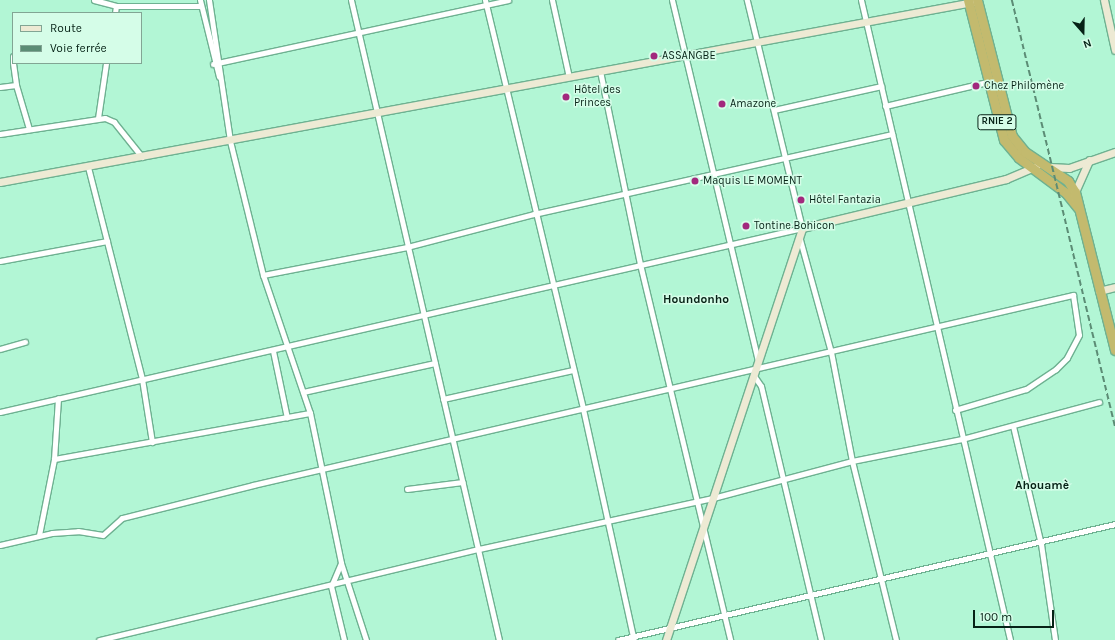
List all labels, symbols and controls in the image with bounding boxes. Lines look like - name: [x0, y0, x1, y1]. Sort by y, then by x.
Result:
- legend: [12, 12, 142, 64]
- north arrow: [1063, 12, 1103, 52]
- text: Route: [50, 21, 82, 35]
- text: N: [1081, 36, 1093, 51]
- text: Voie ferrée: [50, 41, 107, 55]
- place label: ASSANGBE: [662, 49, 716, 63]
- marker: ASSANGBE: [649, 51, 659, 61]
- place label: Chez Philomène: [984, 79, 1064, 93]
- marker: Chez Philomène: [971, 81, 981, 91]
- place label: Hôtel des Princes: [574, 84, 621, 110]
- marker: Hôtel des Princes: [561, 92, 571, 102]
- place label: Amazone: [730, 97, 776, 111]
- marker: Amazone: [717, 99, 727, 109]
- road number: RNIE 2: [977, 114, 1017, 130]
- place label: Maquis LE MOMENT: [703, 174, 802, 188]
- marker: Maquis LE MOMENT: [690, 176, 700, 186]
- place label: Hôtel Fantazia: [809, 193, 881, 207]
- marker: Hôtel Fantazia: [796, 195, 806, 205]
- place label: Tontine Bohicon: [754, 219, 835, 233]
- marker: Tontine Bohicon: [741, 221, 751, 231]
- district label: Houndonho: [663, 293, 729, 307]
- district label: Ahouamè: [1015, 479, 1069, 493]
- scale bar: [975, 602, 1056, 628]
- text: 100 m: [980, 610, 1012, 624]

